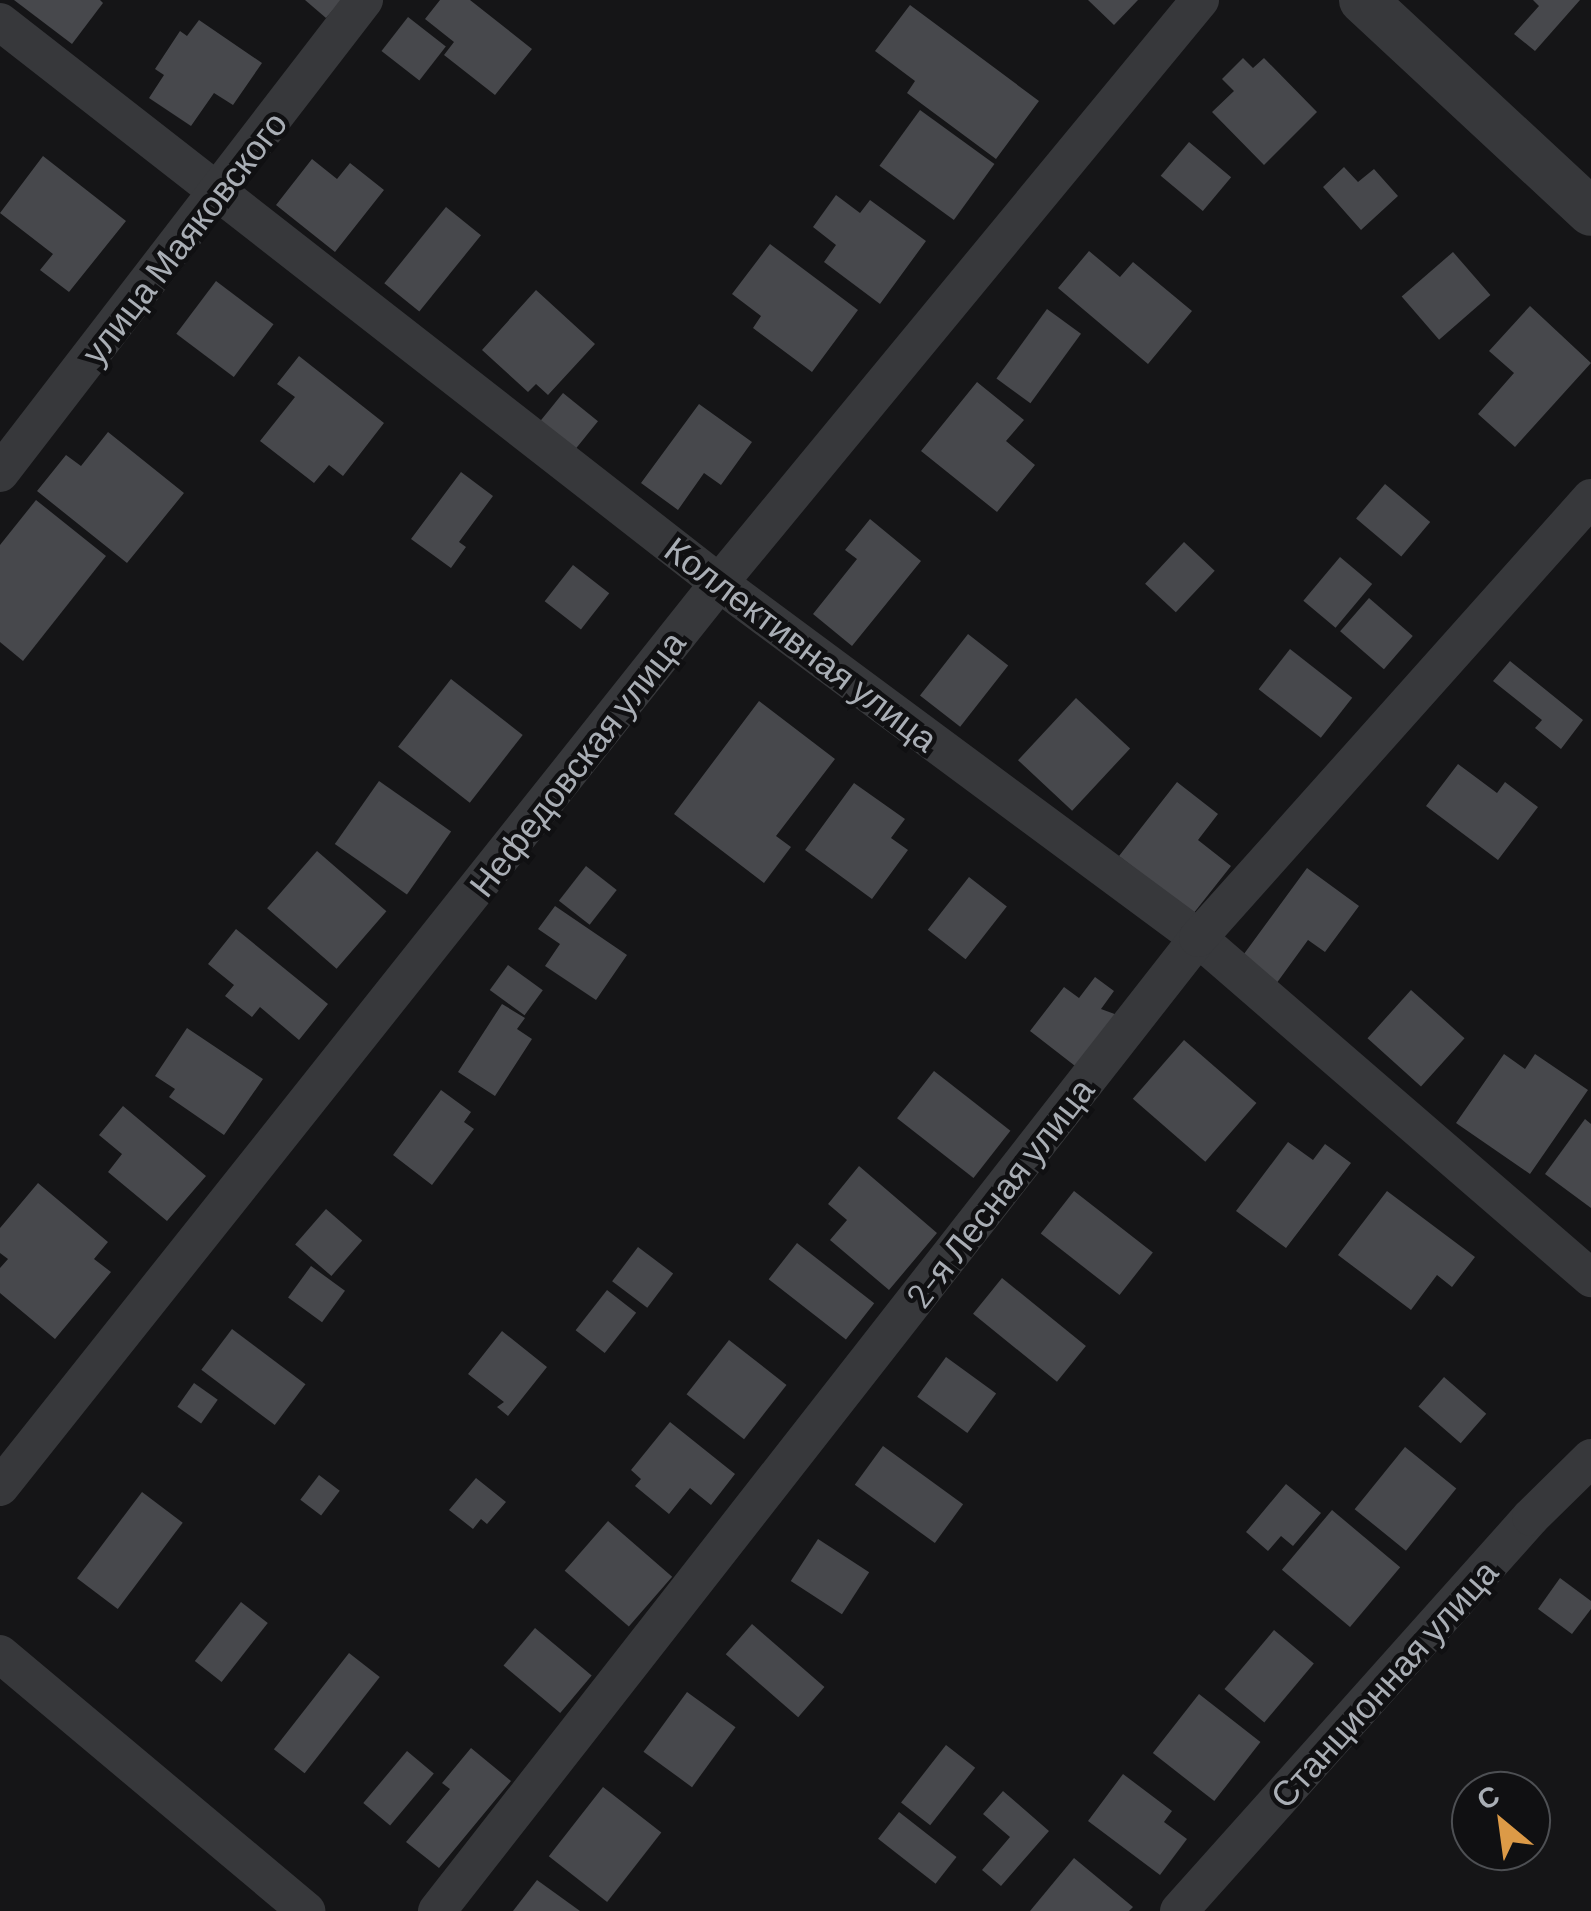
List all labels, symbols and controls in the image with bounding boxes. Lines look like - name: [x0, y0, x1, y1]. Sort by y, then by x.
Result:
- street label: улица Маяковского: [71, 102, 295, 372]
- street label: Коллективная улица: [657, 527, 947, 759]
- street label: Нефедовская улица: [459, 622, 693, 904]
- street label: 2-я Лесная улица: [896, 1069, 1102, 1315]
- street label: Станционная улица: [1261, 1550, 1505, 1816]
- north arrow: [1451, 1771, 1551, 1871]

